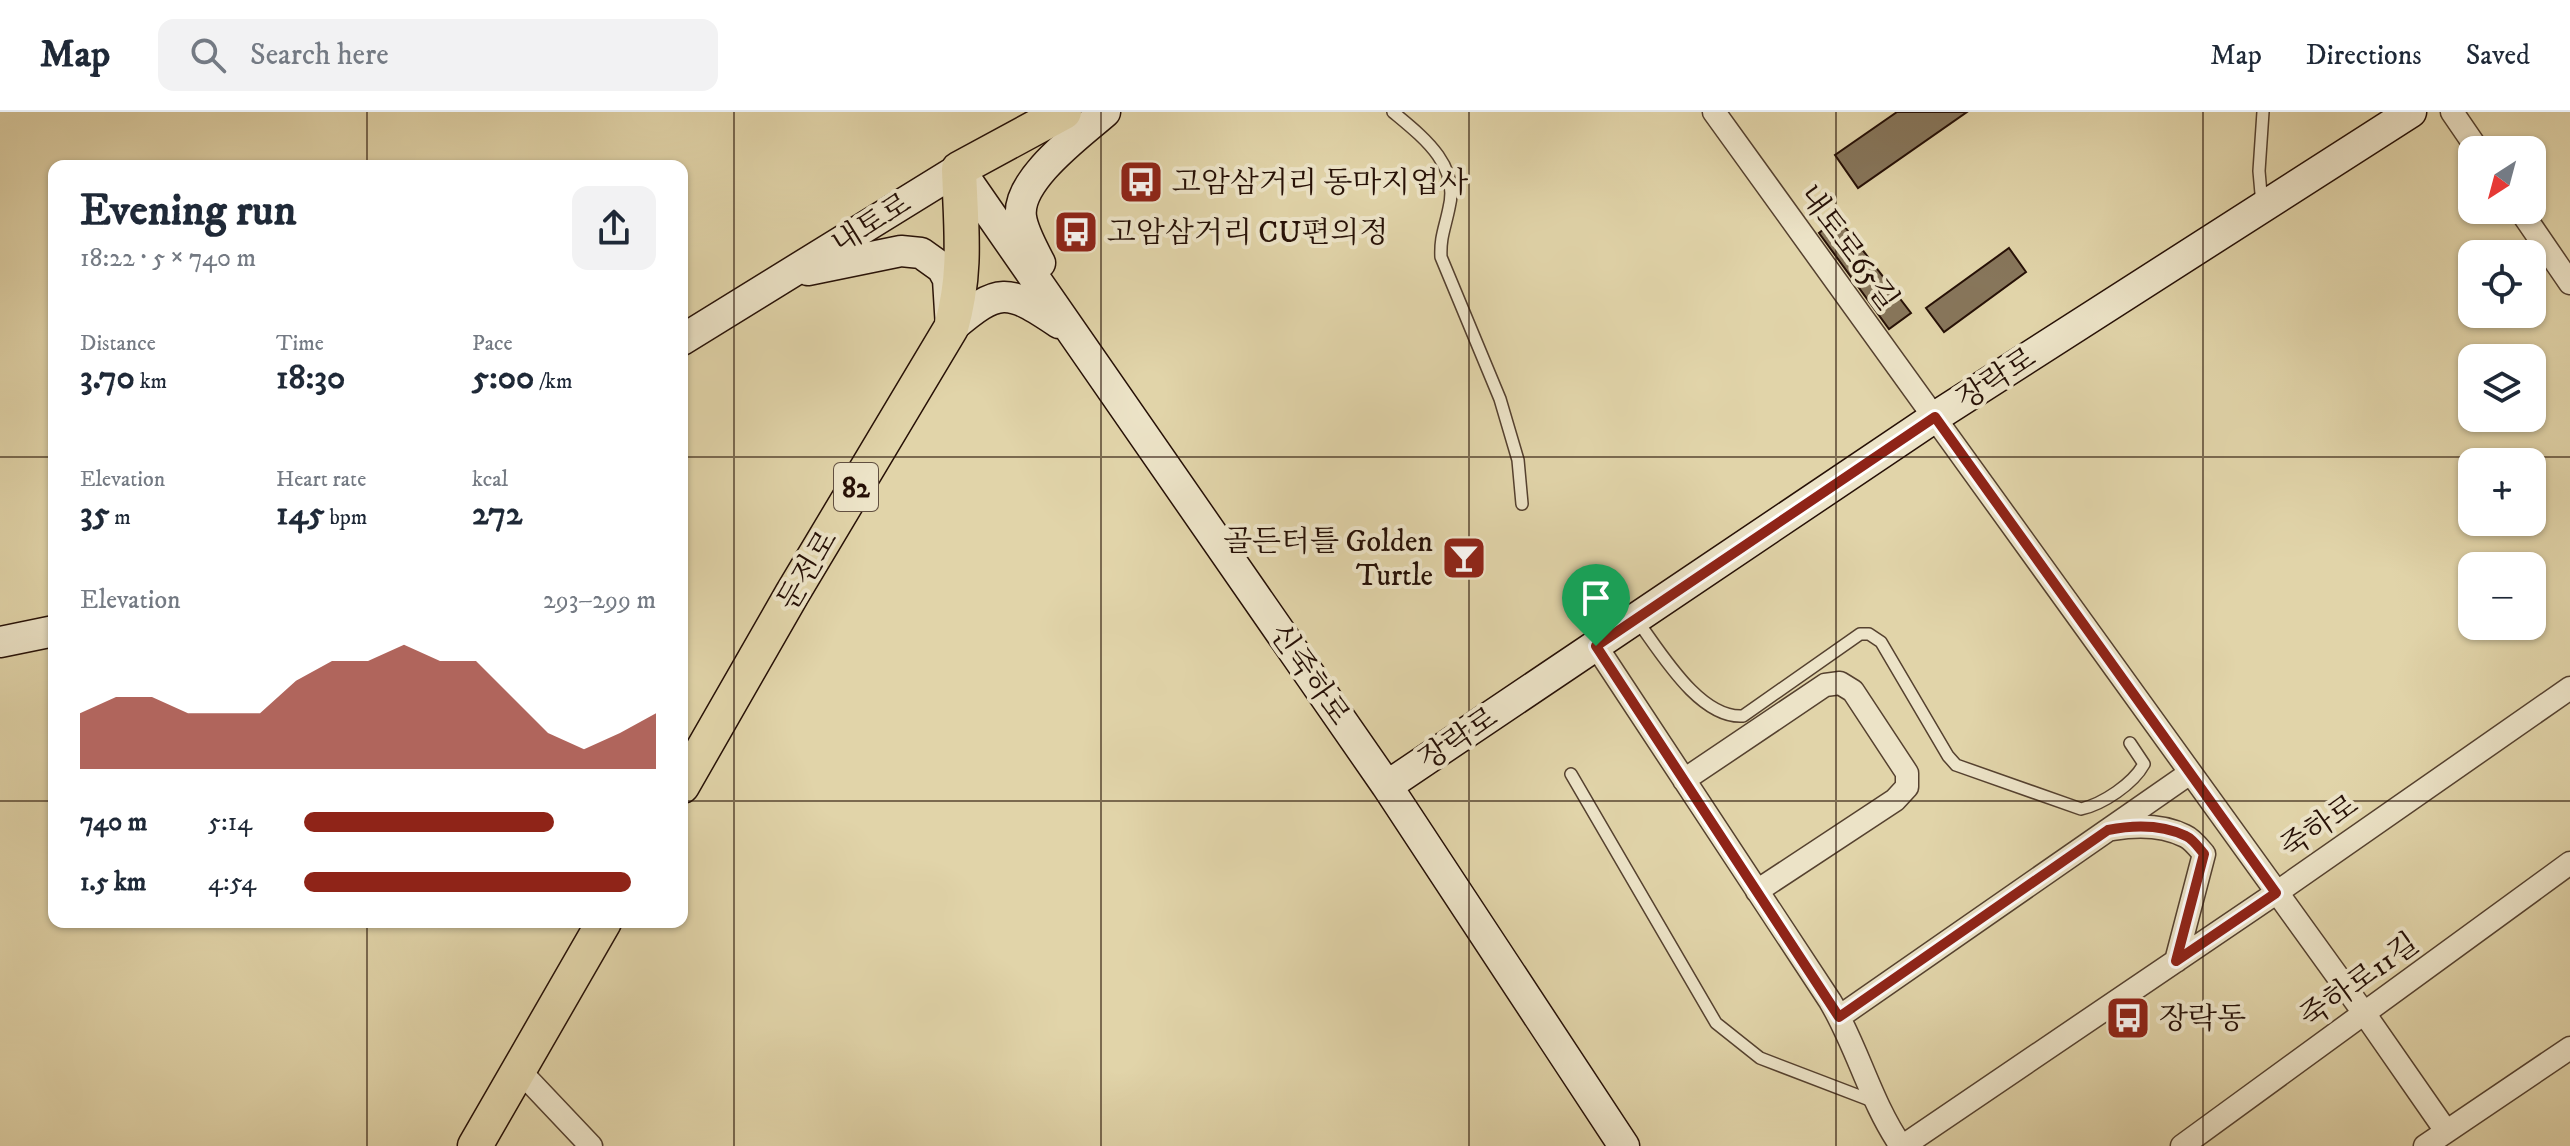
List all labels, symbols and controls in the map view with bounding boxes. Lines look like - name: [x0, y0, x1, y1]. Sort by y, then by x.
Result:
- search box: [158, 19, 718, 91]
- text: Map: [40, 31, 110, 79]
- icon: search: [186, 33, 230, 77]
- text: Search here: [250, 37, 389, 74]
- text: Map: [2210, 38, 2262, 73]
- text: Directions: [2306, 38, 2422, 73]
- text: Saved: [2466, 38, 2530, 73]
- north arrow: [2458, 136, 2546, 224]
- map controls: [2458, 136, 2546, 640]
- bus stop icon: 고암삼거리 동마지업사: [1117, 158, 1165, 206]
- place label: 고암삼거리 동마지업사: [1172, 165, 1468, 202]
- street label: 내토로65길: [1790, 178, 1906, 318]
- text: Evening run: [80, 184, 297, 239]
- button: share: [572, 186, 656, 270]
- street label: 내토로: [825, 186, 918, 263]
- bus stop icon: 고암삼거리 CU편의정: [1052, 208, 1100, 256]
- place label: 고암삼거리 CU편의정: [1107, 215, 1388, 252]
- button: locate: [2458, 240, 2546, 328]
- text: 18:22 · 5 × 740 m: [80, 242, 256, 275]
- text: Distance: [80, 330, 156, 357]
- text: Time: [276, 330, 324, 357]
- text: Pace: [472, 330, 513, 357]
- street label: 장락로: [1950, 340, 2043, 418]
- button: layers: [2458, 344, 2546, 432]
- text: 3.70: [80, 357, 135, 399]
- text: 18:30: [276, 357, 345, 399]
- text: 5:00: [472, 357, 534, 399]
- text: km: [135, 368, 167, 395]
- text: /km: [534, 368, 573, 395]
- button: +: [2458, 448, 2546, 536]
- road number: 82: [834, 463, 878, 511]
- text: Elevation: [80, 466, 165, 493]
- text: Heart rate: [276, 466, 366, 493]
- text: kcal: [472, 466, 508, 493]
- text: 35: [80, 493, 110, 535]
- text: 145: [276, 493, 325, 535]
- text: 272: [472, 493, 523, 535]
- text: m: [110, 504, 131, 531]
- text: bpm: [325, 504, 367, 531]
- street label: 둔전로: [770, 524, 847, 618]
- place label: 골든터틀 Golden Turtle: [1223, 524, 1433, 595]
- bar icon: 골든터틀 Golden Turtle: [1440, 534, 1488, 582]
- button: −: [2458, 552, 2546, 640]
- pin: [1562, 564, 1630, 646]
- icon: arrive: [1574, 576, 1618, 620]
- text: Elevation: [80, 584, 181, 617]
- text: 293–299 m: [543, 584, 656, 617]
- street label: 신죽하로: [1260, 617, 1357, 733]
- street label: 장락로: [1412, 700, 1505, 779]
- street label: 죽하로: [2274, 787, 2366, 867]
- text: 740 m: [80, 806, 147, 839]
- text: 5:14: [208, 806, 252, 839]
- text: 1.5 km: [80, 866, 146, 899]
- text: 4:54: [208, 866, 256, 899]
- street label: 죽하로11길: [2293, 926, 2427, 1037]
- bus stop icon: 장락동: [2104, 994, 2152, 1042]
- place label: 장락동: [2159, 1001, 2246, 1038]

